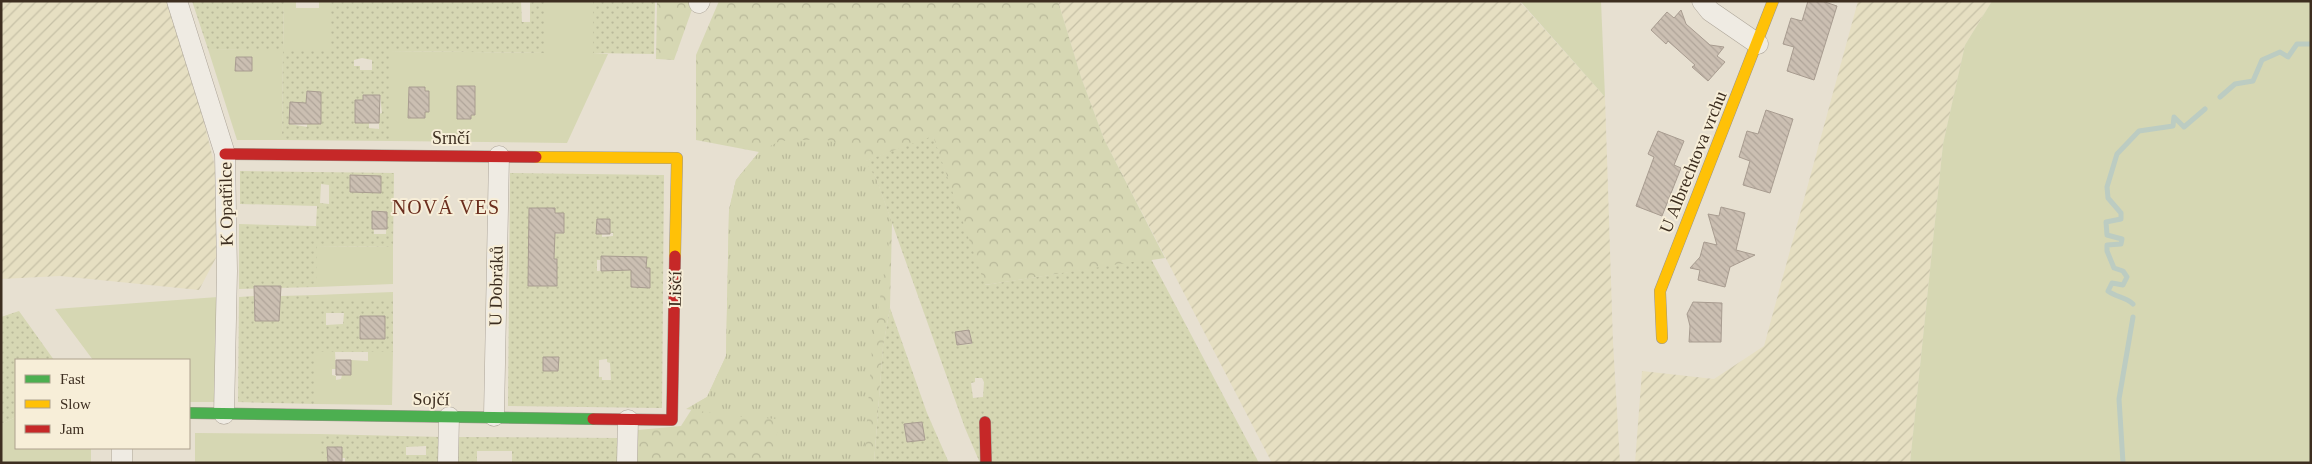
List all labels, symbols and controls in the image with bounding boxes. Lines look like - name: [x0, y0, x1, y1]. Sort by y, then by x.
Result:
- street label: U Albrechtova vrchu: [1655, 88, 1731, 236]
- street label: Srnčí: [432, 128, 470, 148]
- street label: K Opatřilce: [215, 162, 237, 246]
- district label: NOVÁ VES: [392, 196, 500, 218]
- street label: U Dobráků: [485, 246, 507, 326]
- street label: Liščí: [665, 271, 685, 307]
- legend: [15, 359, 190, 449]
- text: Fast: [60, 371, 86, 387]
- street label: Sojčí: [412, 389, 450, 409]
- text: Slow: [60, 396, 91, 412]
- text: Jam: [60, 421, 84, 437]

